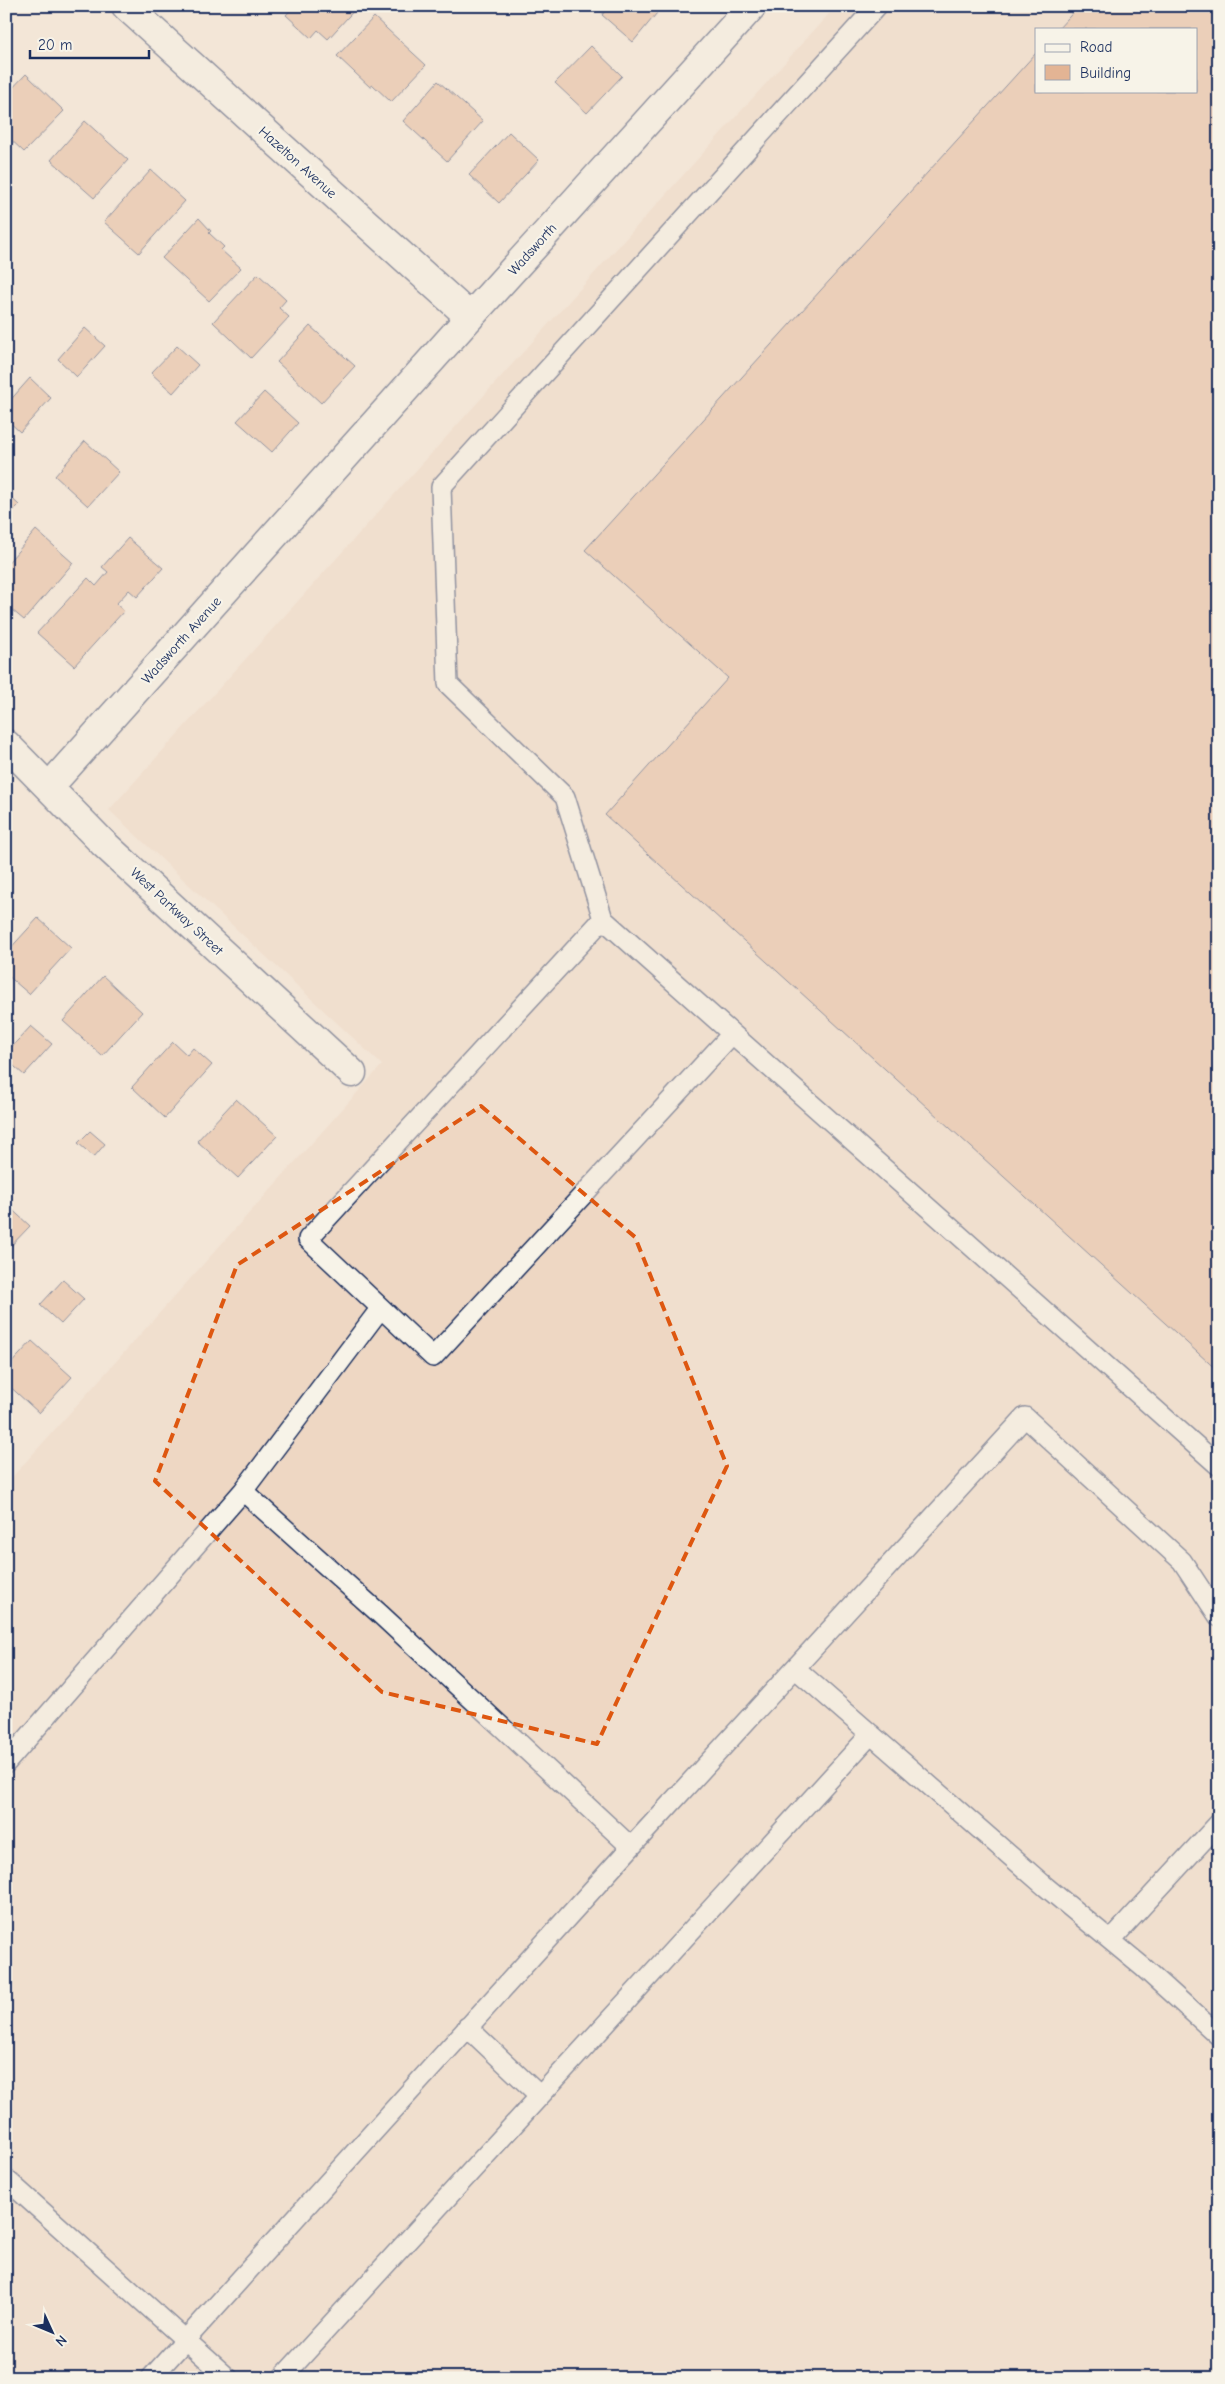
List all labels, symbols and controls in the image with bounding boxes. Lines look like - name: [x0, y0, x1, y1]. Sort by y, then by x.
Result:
- scale bar: [30, 28, 149, 60]
- legend: [1035, 28, 1198, 92]
- text: 20 m: [38, 36, 72, 54]
- text: Road: [1080, 38, 1112, 56]
- text: Building: [1080, 64, 1131, 82]
- street label: Hazelton Avenue: [255, 123, 340, 202]
- street label: Wadsworth: [505, 220, 560, 279]
- street label: Wadsworth Avenue: [138, 593, 225, 687]
- street label: West Parkway Street: [127, 864, 227, 959]
- north arrow: [28, 2306, 78, 2356]
- text: N: [52, 2331, 70, 2350]

